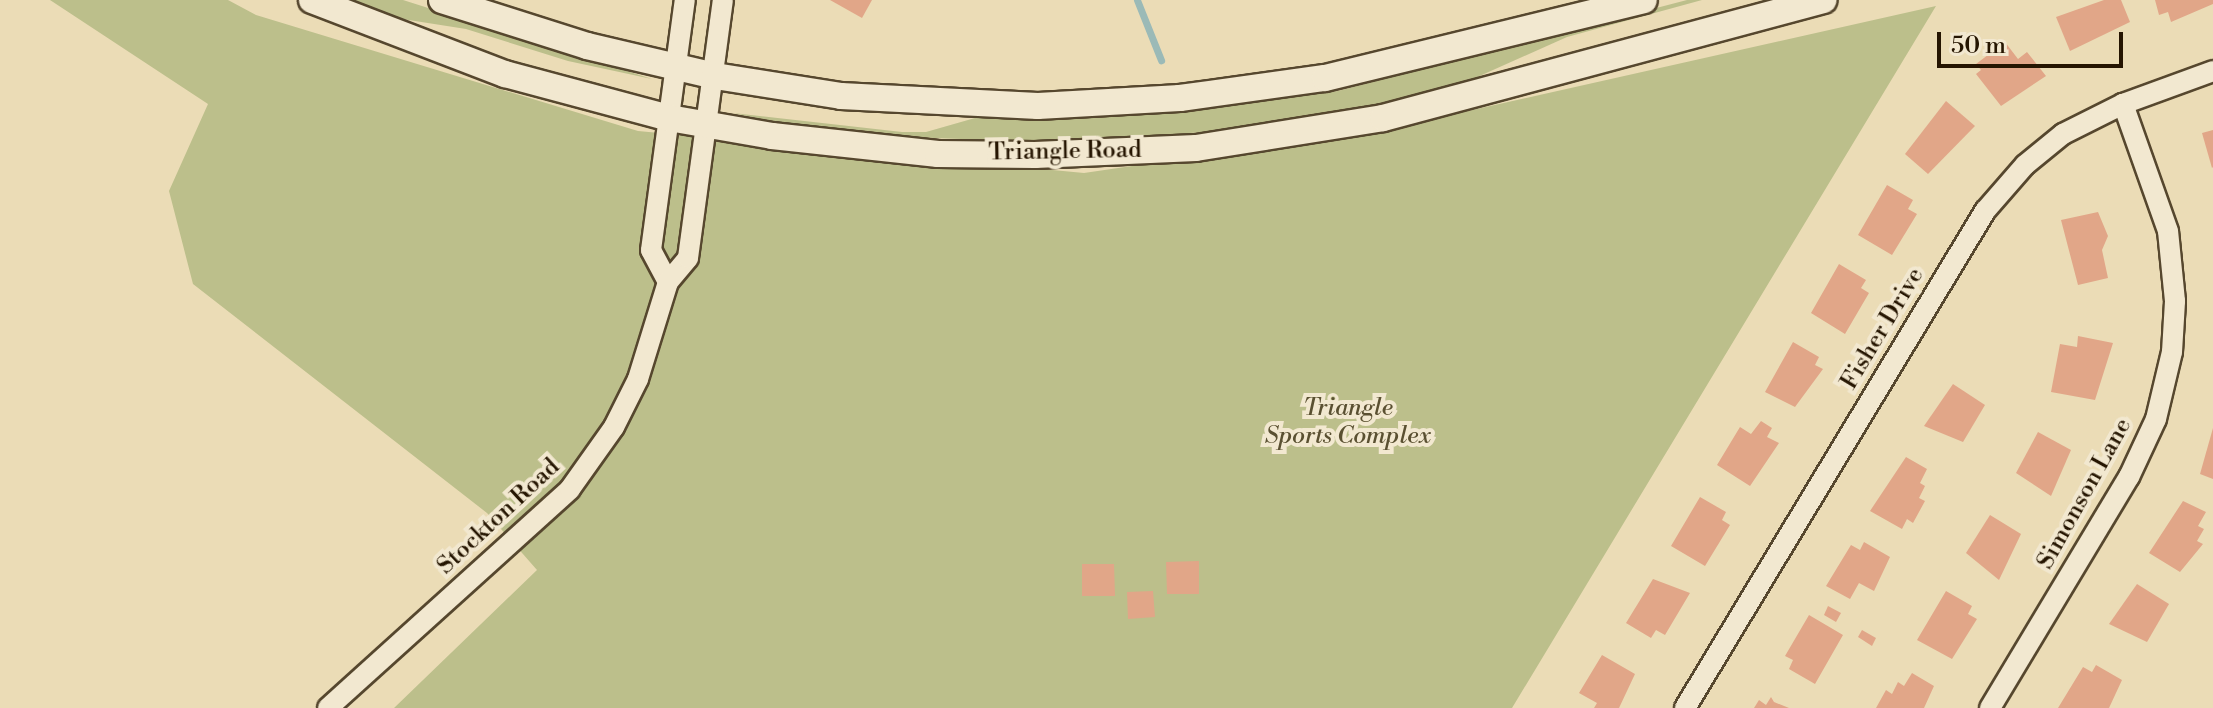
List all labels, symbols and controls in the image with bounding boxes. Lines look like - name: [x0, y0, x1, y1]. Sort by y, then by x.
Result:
- scale bar: [1941, 16, 2127, 66]
- text: 50 m: [1951, 31, 2006, 61]
- street label: Triangle Road: [988, 136, 1142, 168]
- street label: Fisher Drive: [1835, 263, 1931, 395]
- park label: Triangle Sports Complex: [1265, 395, 1431, 451]
- street label: Simonson Lane: [2032, 413, 2138, 575]
- street label: Stockton Road: [432, 453, 566, 581]

